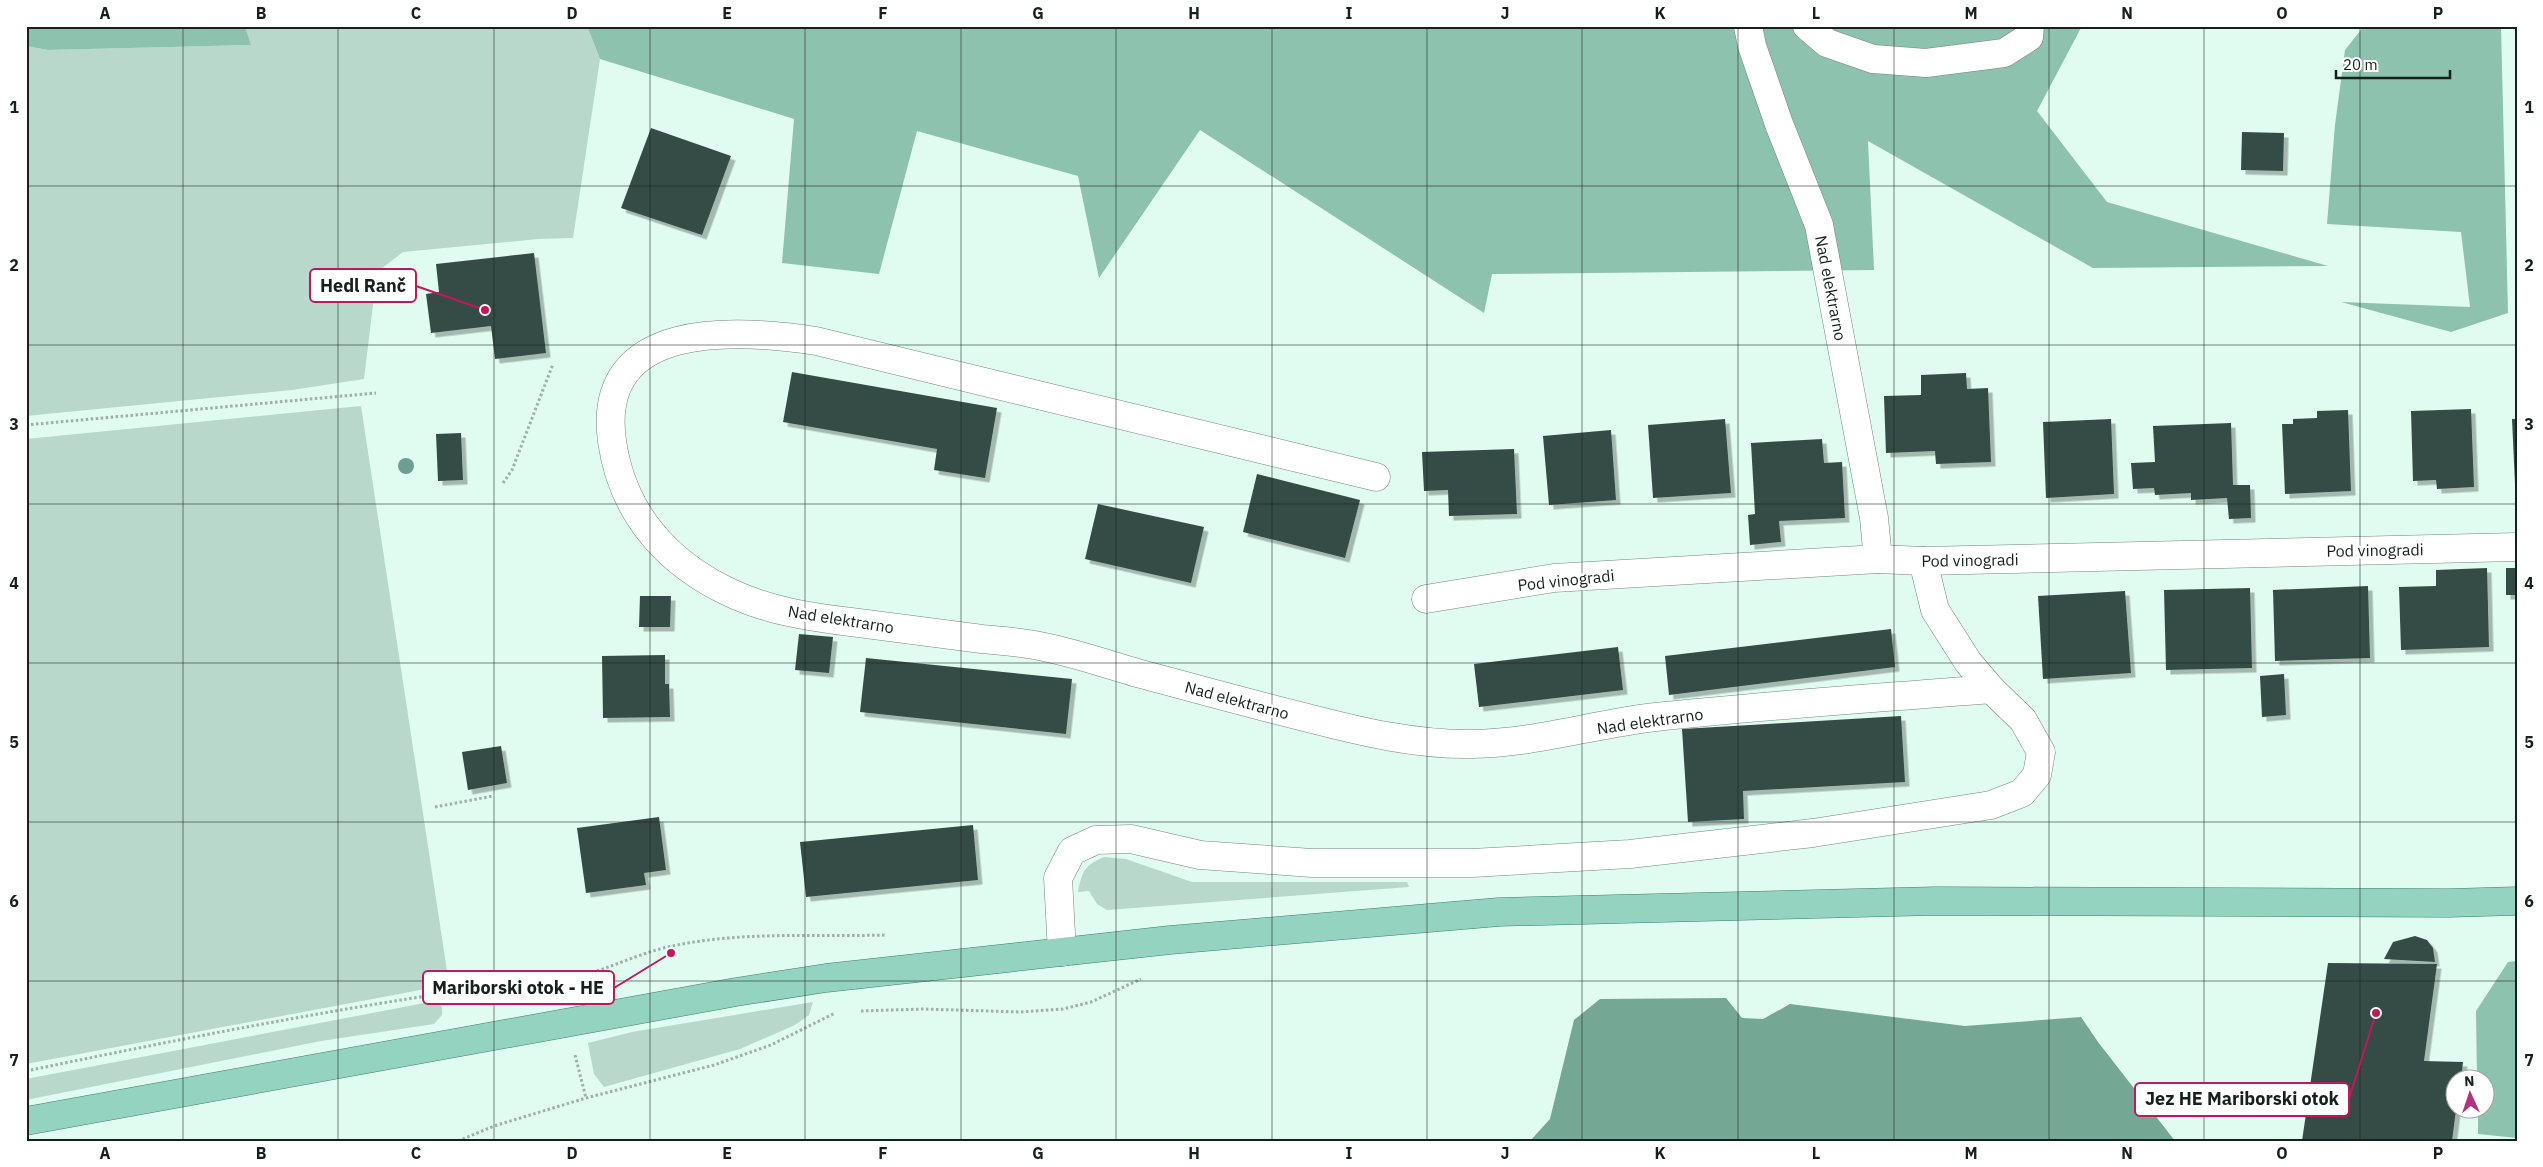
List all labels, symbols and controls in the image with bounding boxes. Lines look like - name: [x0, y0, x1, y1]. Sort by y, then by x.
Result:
- text: A: [100, 3, 111, 23]
- text: B: [256, 3, 267, 23]
- text: C: [411, 3, 421, 23]
- text: D: [566, 3, 578, 23]
- text: E: [722, 3, 732, 23]
- text: F: [878, 3, 888, 23]
- text: G: [1032, 3, 1044, 23]
- text: H: [1188, 3, 1200, 23]
- text: I: [1346, 3, 1353, 23]
- text: J: [1501, 3, 1509, 23]
- text: K: [1654, 3, 1666, 23]
- text: L: [1812, 3, 1820, 23]
- text: M: [1964, 3, 1978, 23]
- text: N: [2121, 3, 2133, 23]
- text: O: [2276, 3, 2288, 23]
- text: P: [2433, 3, 2443, 23]
- scale bar: [2336, 48, 2449, 80]
- text: 20 m: [2343, 55, 2378, 74]
- text: 1: [9, 97, 19, 117]
- text: 1: [2524, 97, 2534, 117]
- street label: Nad elektrarno: [1811, 234, 1851, 342]
- text: 2: [9, 255, 19, 275]
- text: 2: [2524, 255, 2534, 275]
- callout: Hedl Ranč: [310, 269, 416, 302]
- text: Hedl Ranč: [320, 274, 406, 297]
- text: 3: [9, 414, 19, 434]
- text: 3: [2524, 414, 2534, 434]
- street label: Pod vinogradi: [2326, 539, 2424, 561]
- street label: Pod vinogradi: [1921, 549, 2019, 571]
- street label: Pod vinogradi: [1517, 565, 1615, 595]
- text: 4: [9, 573, 19, 593]
- text: 4: [2524, 573, 2534, 593]
- street label: Nad elektrarno: [787, 601, 895, 637]
- street label: Nad elektrarno: [1183, 676, 1291, 724]
- street label: Nad elektrarno: [1596, 704, 1704, 738]
- text: 5: [9, 732, 19, 752]
- text: 5: [2524, 732, 2534, 752]
- text: 6: [9, 891, 19, 911]
- text: 6: [2524, 891, 2534, 911]
- callout: Mariborski otok - HE: [423, 971, 614, 1004]
- text: Mariborski otok - HE: [432, 976, 604, 999]
- text: 7: [9, 1050, 19, 1070]
- text: 7: [2524, 1050, 2534, 1070]
- north arrow: [2446, 1070, 2496, 1120]
- text: N: [2464, 1072, 2475, 1090]
- callout: Jez HE Mariborski otok: [2135, 1083, 2349, 1116]
- text: Jez HE Mariborski otok: [2145, 1087, 2340, 1110]
- text: A: [100, 1143, 111, 1163]
- text: B: [256, 1143, 267, 1163]
- text: C: [411, 1143, 421, 1163]
- text: D: [566, 1143, 578, 1163]
- text: E: [722, 1143, 732, 1163]
- text: F: [878, 1143, 888, 1163]
- text: G: [1032, 1143, 1044, 1163]
- text: H: [1188, 1143, 1200, 1163]
- text: I: [1346, 1143, 1353, 1163]
- text: J: [1501, 1143, 1509, 1163]
- text: K: [1654, 1143, 1666, 1163]
- text: L: [1812, 1143, 1820, 1163]
- text: M: [1964, 1143, 1978, 1163]
- text: N: [2121, 1143, 2133, 1163]
- text: O: [2276, 1143, 2288, 1163]
- text: P: [2433, 1143, 2443, 1163]

